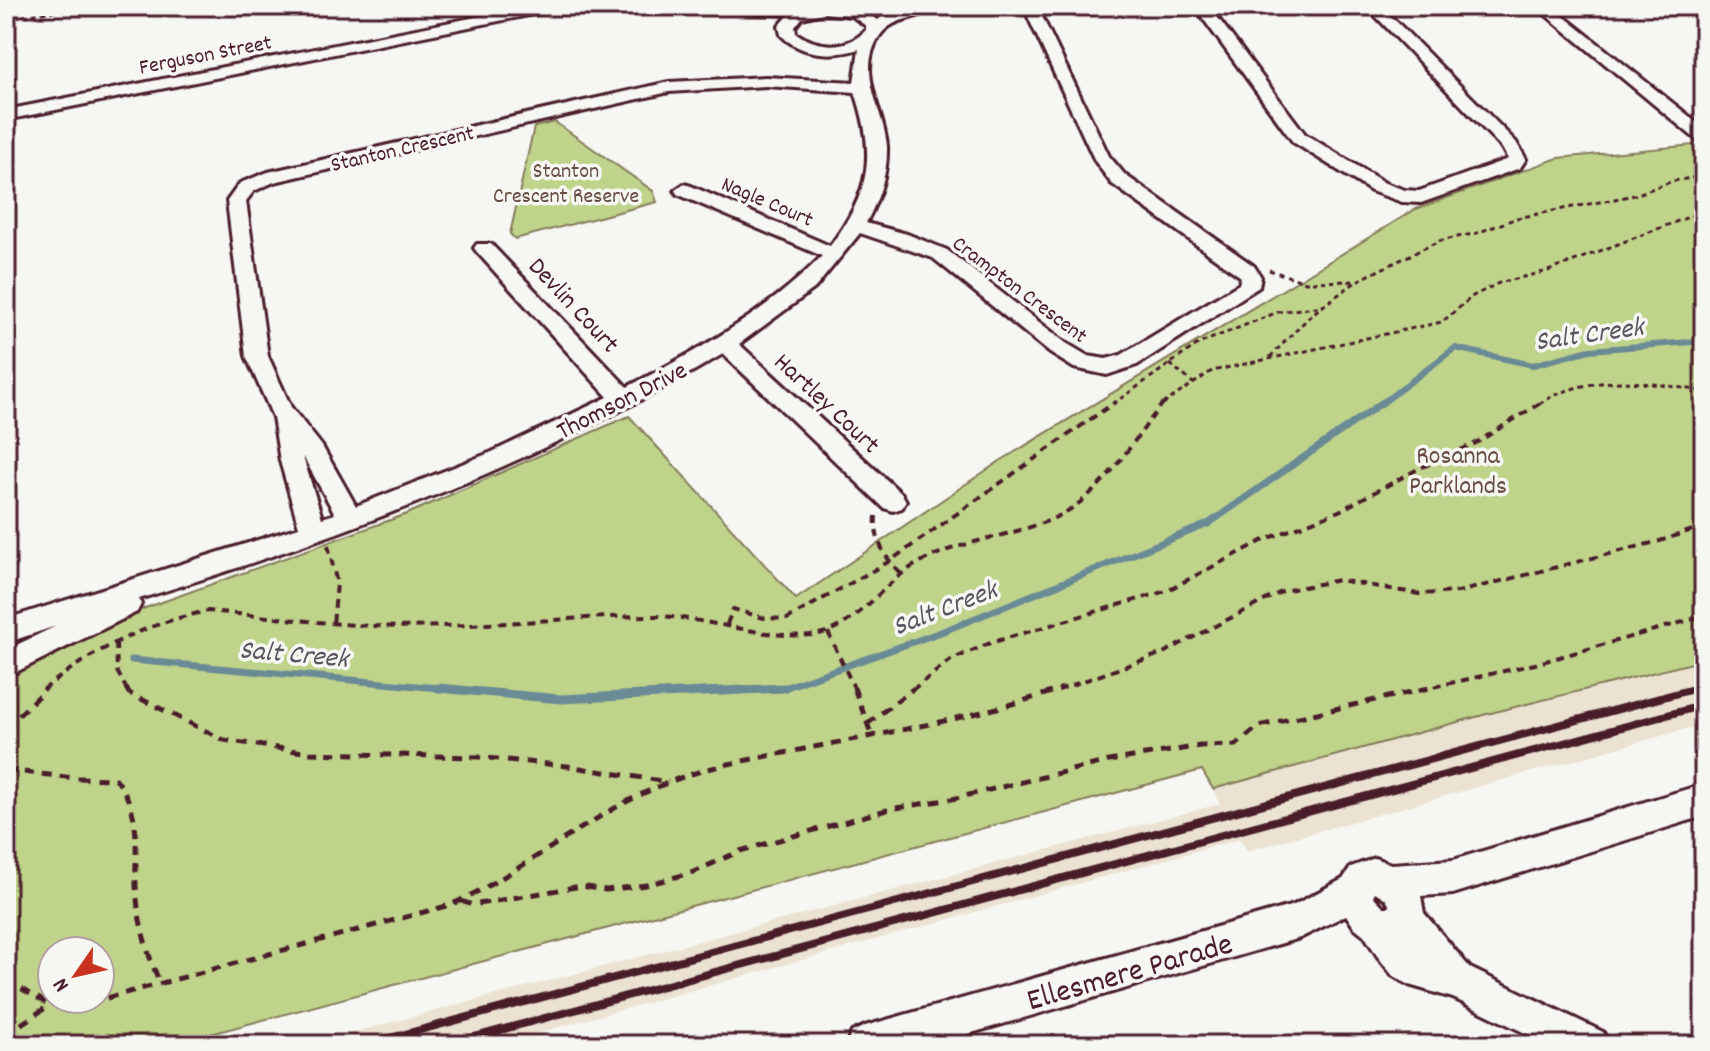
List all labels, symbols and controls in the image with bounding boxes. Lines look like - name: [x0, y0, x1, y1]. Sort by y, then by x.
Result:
- street label: Ferguson Street: [137, 28, 275, 84]
- street label: Stanton Crescent: [328, 119, 478, 182]
- park label: Stanton Crescent Reserve: [493, 157, 639, 213]
- street label: Nagle Court: [716, 170, 817, 236]
- street label: Crampton Crescent: [945, 230, 1093, 352]
- street label: Devlin Court: [518, 250, 627, 363]
- water label: Salt Creek: [1533, 309, 1649, 364]
- street label: Hartley Court: [764, 345, 887, 464]
- street label: Thomson Drive: [551, 353, 694, 451]
- park label: Rosanna Parklands: [1409, 439, 1507, 506]
- water label: Salt Creek: [888, 572, 1006, 649]
- water label: Salt Creek: [237, 632, 352, 682]
- street label: Ellesmere Parade: [1022, 923, 1239, 1026]
- north arrow: [36, 935, 116, 1015]
- text: N: [46, 971, 78, 997]

